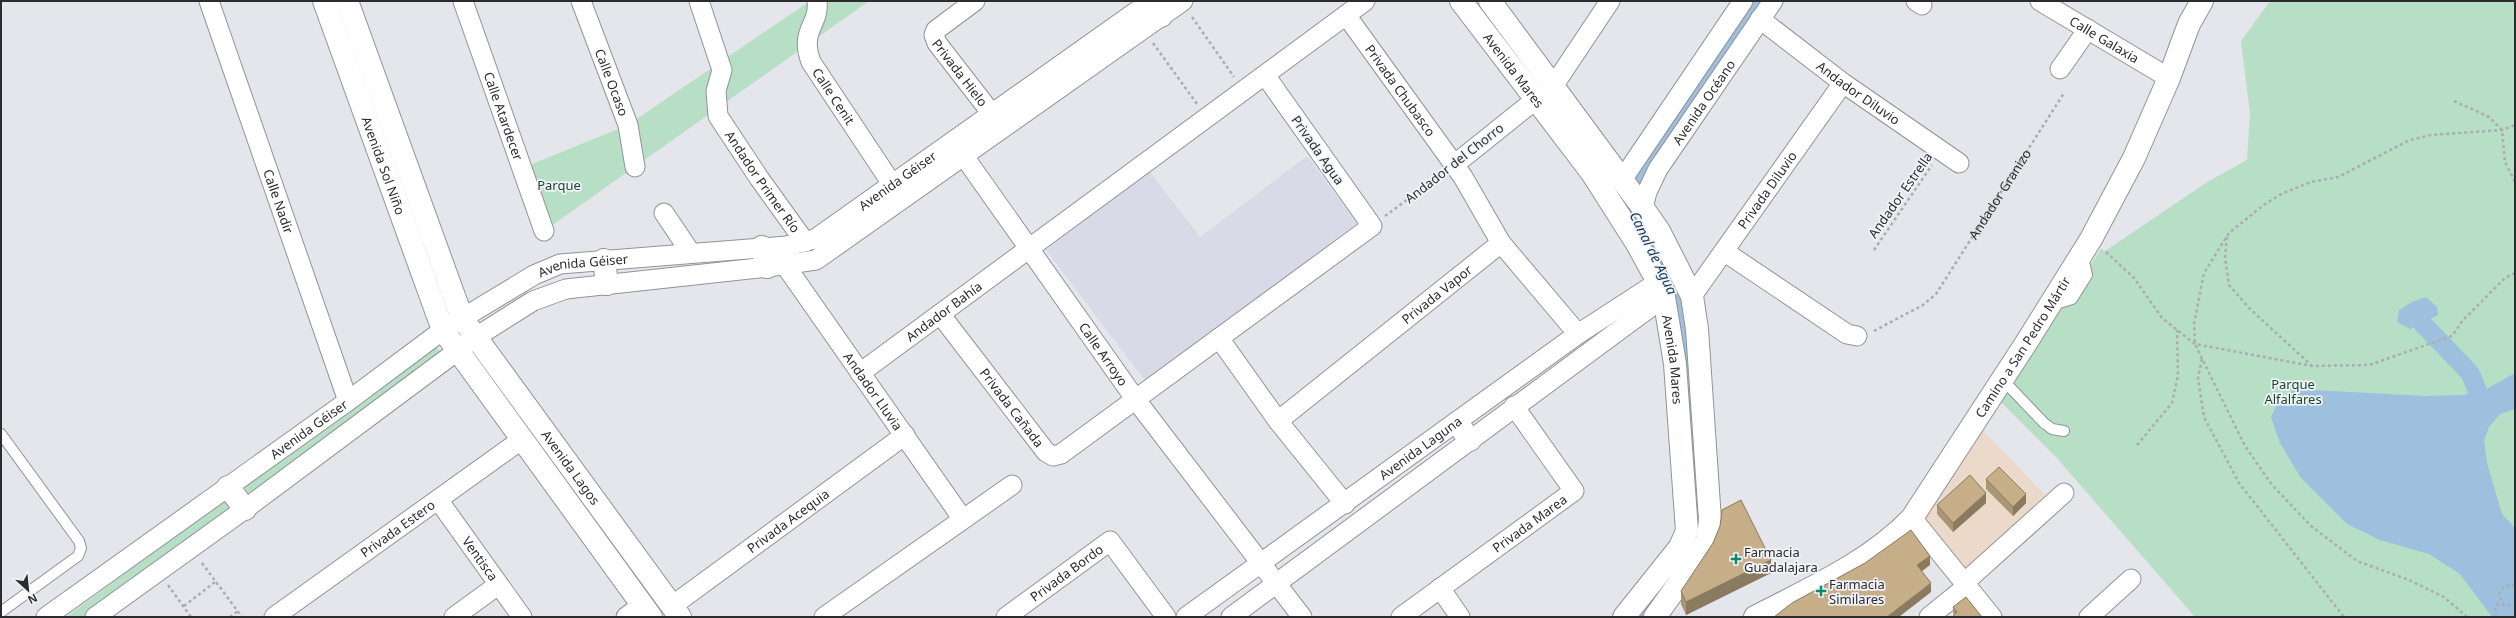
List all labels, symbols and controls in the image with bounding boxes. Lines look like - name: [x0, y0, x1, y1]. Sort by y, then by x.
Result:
- street label: Calle Galaxia: [2066, 12, 2142, 67]
- street label: Avenida Mares: [1479, 29, 1548, 112]
- street label: Privada Hielo: [928, 35, 992, 110]
- street label: Privada Chubasco: [1361, 41, 1440, 140]
- street label: Calle Ocaso: [591, 46, 633, 119]
- street label: Avenida Océano: [1668, 56, 1739, 148]
- street label: Andador Diluvio: [1813, 57, 1904, 129]
- street label: Calle Cenit: [808, 64, 859, 128]
- street label: Calle Atardecer: [480, 69, 528, 163]
- street label: Privada Agua: [1287, 112, 1349, 188]
- street label: Avenida Sol Niño: [357, 114, 410, 217]
- street label: Andador del Chorro: [1401, 119, 1507, 207]
- street label: Andador Primer Río: [721, 127, 804, 236]
- street label: Andador Granizo: [1964, 145, 2035, 243]
- street label: Avenida Géiser: [855, 146, 940, 214]
- street label: Privada Diluvio: [1733, 147, 1801, 232]
- street label: Andador Estrella: [1864, 149, 1936, 241]
- street label: Calle Nadir: [259, 167, 298, 236]
- park label: Parque: [537, 176, 581, 194]
- water label: Canal de Agua: [1626, 208, 1682, 298]
- street label: Avenida Géiser: [535, 250, 629, 281]
- street label: Privada Vapor: [1398, 260, 1476, 328]
- street label: Camino a San Pedro Mártir: [1971, 273, 2075, 421]
- street label: Andador Bahía: [902, 277, 986, 345]
- street label: Avenida Mares: [1658, 313, 1687, 405]
- street label: Calle Arroyo: [1075, 319, 1132, 390]
- street label: Andador Lluvia: [840, 348, 907, 434]
- street label: Privada Cañada: [976, 364, 1048, 451]
- park label: Parque Alfalfares: [2264, 375, 2322, 408]
- street label: Avenida Géiser: [266, 395, 352, 463]
- street label: Avenida Laguna: [1375, 412, 1465, 484]
- street label: Avenida Lagos: [537, 426, 604, 508]
- street label: Privada Acequia: [743, 485, 833, 557]
- street label: Privada Marea: [1489, 490, 1570, 557]
- street label: Privada Estero: [357, 496, 439, 561]
- street label: Ventisca: [458, 533, 502, 585]
- street label: Privada Bordo: [1026, 540, 1107, 606]
- place label: Farmacia Guadalajara: [1744, 543, 1818, 576]
- marker: Farmacia Guadalajara: [1731, 554, 1741, 564]
- north arrow: [8, 570, 48, 610]
- place label: Farmacia Similares: [1829, 575, 1885, 608]
- marker: Farmacia Similares: [1816, 586, 1826, 596]
- text: N: [25, 591, 40, 608]

